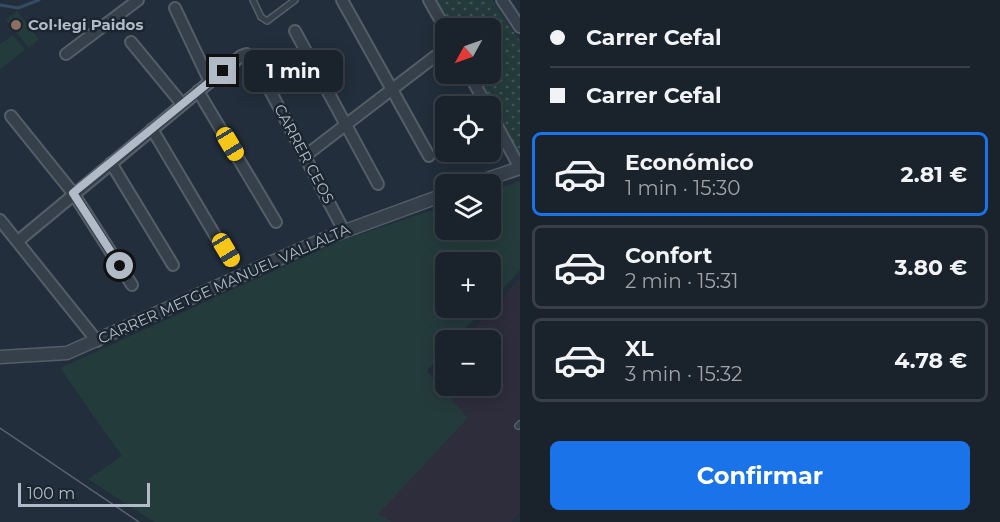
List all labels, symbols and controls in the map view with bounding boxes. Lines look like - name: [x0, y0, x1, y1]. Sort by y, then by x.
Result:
- place label: Col·legi Paidos: [28, 15, 143, 34]
- marker: Col·legi Paidos: [9, 18, 23, 32]
- north arrow: [435, 18, 501, 84]
- map controls: [435, 18, 501, 396]
- text: Carrer Cefal: [586, 24, 722, 51]
- callout: 1 min: [244, 50, 343, 92]
- route end: [209, 57, 236, 84]
- text: 1 min: [266, 59, 321, 83]
- text: Carrer Cefal: [586, 82, 722, 109]
- button: locate: [435, 96, 501, 162]
- street label: CARRER CEOS: [270, 101, 339, 207]
- car: [213, 124, 247, 164]
- icon: car: [553, 147, 607, 201]
- text: Económico: [625, 149, 754, 176]
- text: 2.81 €: [901, 161, 967, 188]
- button: layers: [435, 174, 501, 240]
- text: 1 min · 15:30: [625, 176, 740, 200]
- street label: CARRER METGE MANUEL VALLALTA: [95, 219, 353, 348]
- car: [209, 230, 243, 270]
- icon: car: [553, 240, 607, 294]
- text: Confort: [625, 242, 712, 269]
- route start: [106, 252, 133, 279]
- button: +: [435, 252, 501, 318]
- text: 3.80 €: [894, 254, 967, 281]
- text: 2 min · 15:31: [625, 269, 739, 293]
- button: −: [435, 330, 501, 396]
- icon: car: [553, 333, 607, 387]
- text: XL: [625, 335, 654, 362]
- text: 4.78 €: [894, 347, 967, 374]
- text: 3 min · 15:32: [625, 362, 742, 386]
- button: Confirmar: [550, 441, 970, 510]
- scale bar: [18, 480, 150, 508]
- text: 100 m: [27, 484, 75, 503]

